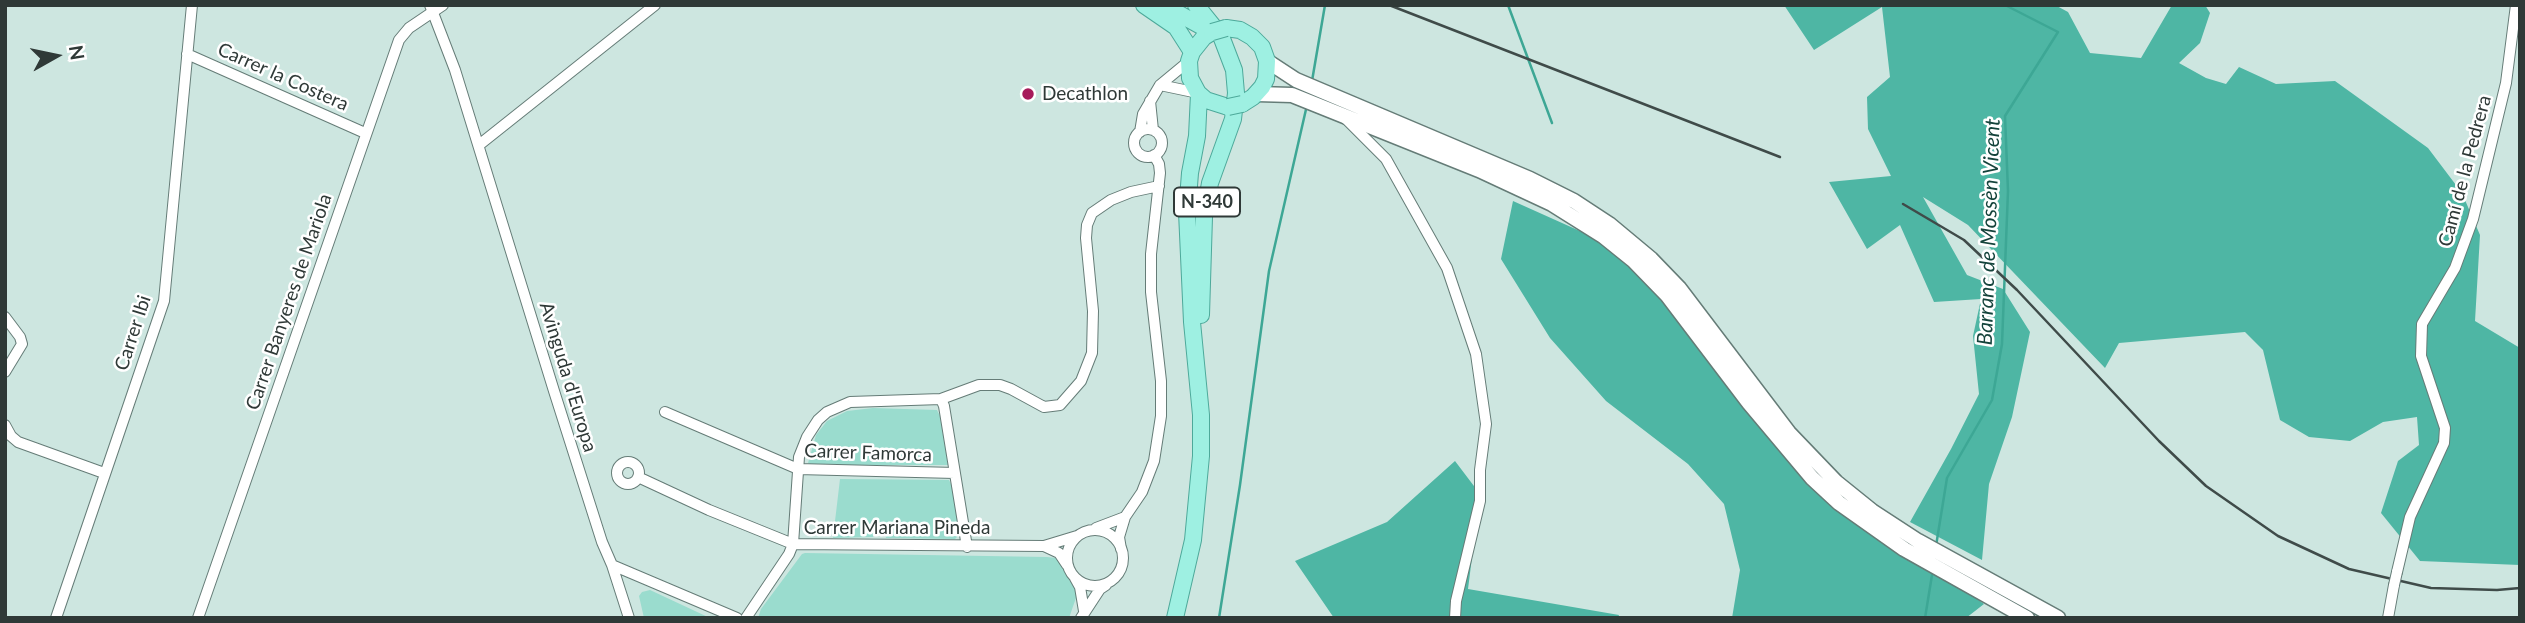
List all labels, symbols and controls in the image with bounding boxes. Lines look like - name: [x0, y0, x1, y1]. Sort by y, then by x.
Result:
- north arrow: [21, 21, 91, 91]
- street label: Carrer la Costera: [214, 38, 352, 116]
- text: N: [65, 44, 90, 62]
- place label: Decathlon: [1042, 83, 1128, 105]
- marker: Decathlon: [1020, 86, 1036, 102]
- street label: Camí de la Pedrera: [2434, 93, 2496, 249]
- water label: Barranc de Mossèn Vicent: [1972, 118, 2006, 346]
- road number: N-340: [1174, 188, 1240, 216]
- street label: Carrer Banyeres de Mariola: [241, 191, 337, 413]
- street label: Carrer Ibi: [110, 292, 156, 374]
- street label: Avinguda d'Europa: [534, 299, 602, 455]
- street label: Carrer Famorca: [804, 439, 932, 467]
- street label: Carrer Mariana Pineda: [804, 517, 990, 539]

